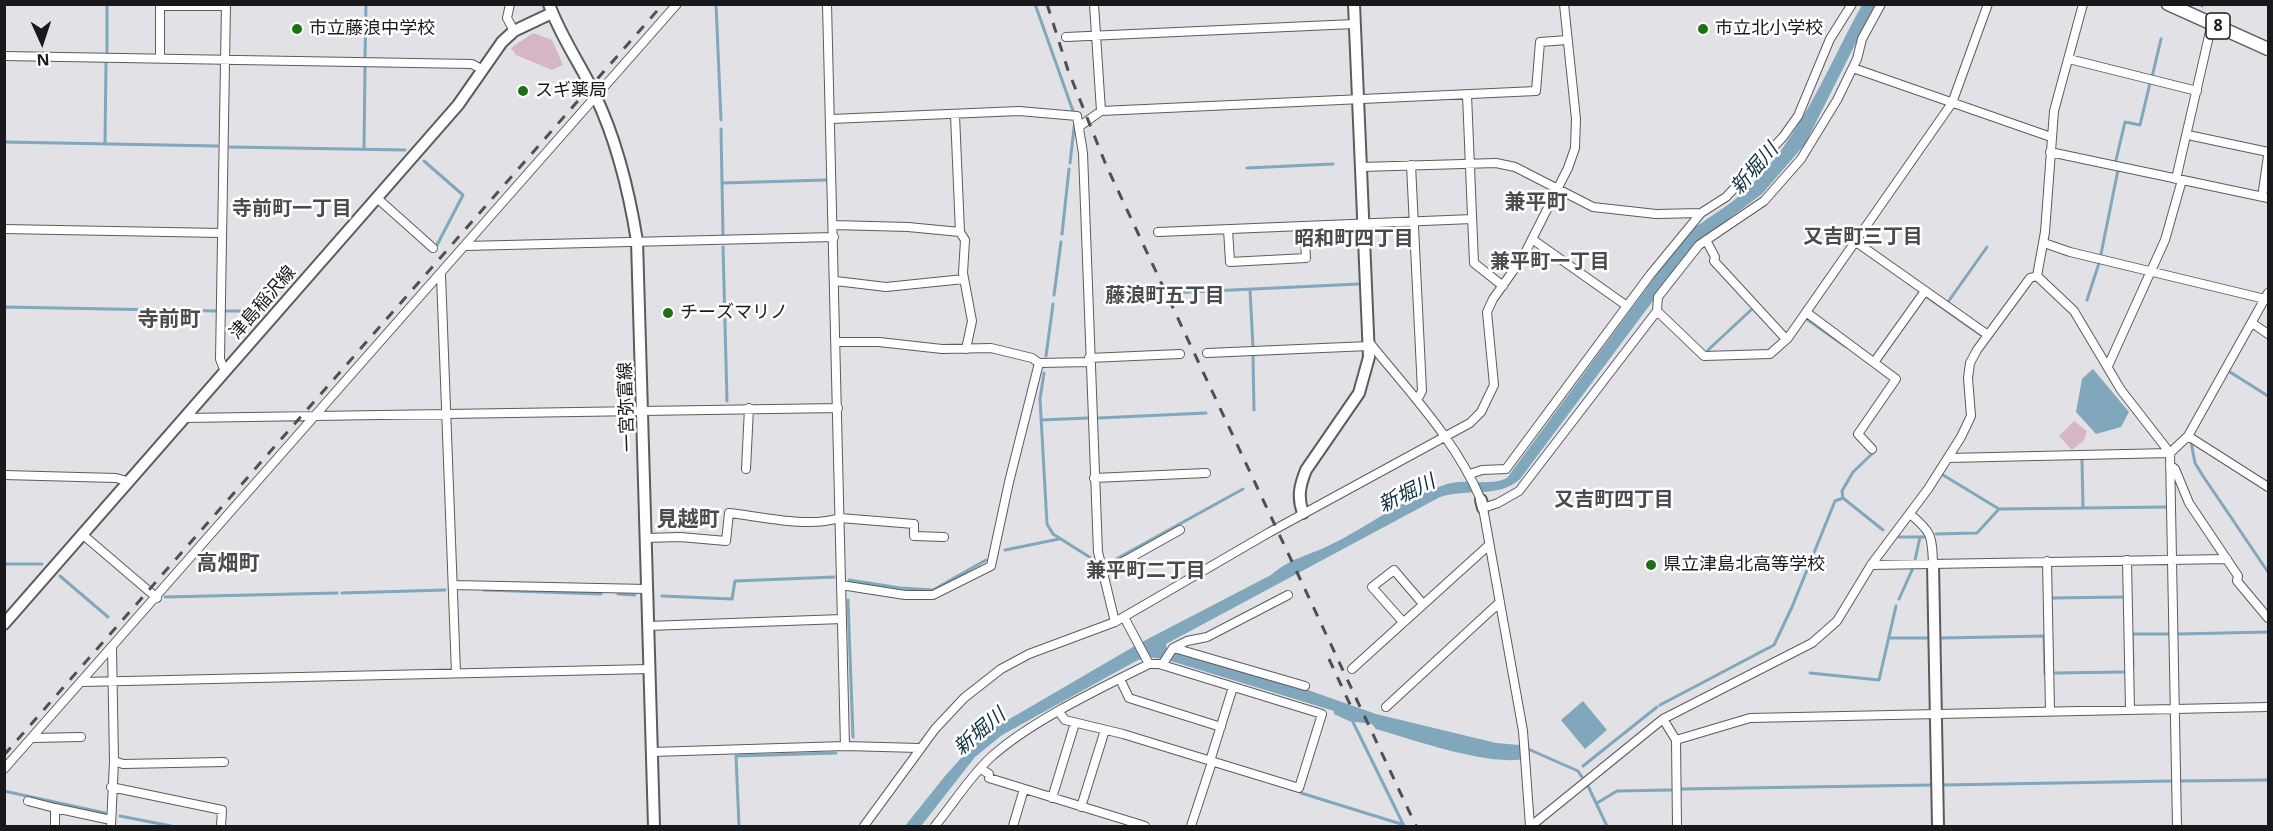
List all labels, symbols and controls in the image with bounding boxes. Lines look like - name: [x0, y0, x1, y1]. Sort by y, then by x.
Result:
- north arrow: [12, 12, 72, 72]
- road number: 8: [2206, 13, 2230, 39]
- place label: 市立藤浪中学校: [309, 18, 435, 40]
- place label: 市立北小学校: [1715, 18, 1823, 40]
- marker: 市立藤浪中学校: [290, 22, 304, 36]
- marker: 市立北小学校: [1696, 22, 1710, 36]
- text: N: [36, 49, 50, 71]
- place label: スギ薬局: [535, 80, 607, 102]
- marker: スギ薬局: [516, 84, 530, 98]
- water label: 新堀川: [1726, 138, 1784, 200]
- district label: 兼平町: [1505, 190, 1567, 216]
- district label: 寺前町一丁目: [232, 197, 352, 221]
- district label: 又吉町三丁目: [1803, 225, 1923, 249]
- district label: 昭和町四丁目: [1294, 227, 1414, 251]
- district label: 兼平町一丁目: [1490, 250, 1610, 274]
- street label: 津島稲沢線: [225, 262, 301, 344]
- district label: 藤浪町五丁目: [1105, 284, 1225, 308]
- place label: チーズマリノ: [680, 302, 788, 324]
- marker: チーズマリノ: [661, 306, 675, 320]
- district label: 寺前町: [138, 307, 200, 333]
- street label: 一宮弥富線: [615, 362, 639, 452]
- water label: 新堀川: [1375, 470, 1439, 518]
- district label: 又吉町四丁目: [1554, 488, 1674, 512]
- district label: 見越町: [657, 507, 719, 533]
- district label: 高畑町: [197, 551, 259, 577]
- place label: 県立津島北高等学校: [1663, 554, 1825, 576]
- marker: 県立津島北高等学校: [1644, 558, 1658, 572]
- district label: 兼平町二丁目: [1086, 559, 1206, 583]
- water label: 新堀川: [949, 704, 1011, 760]

